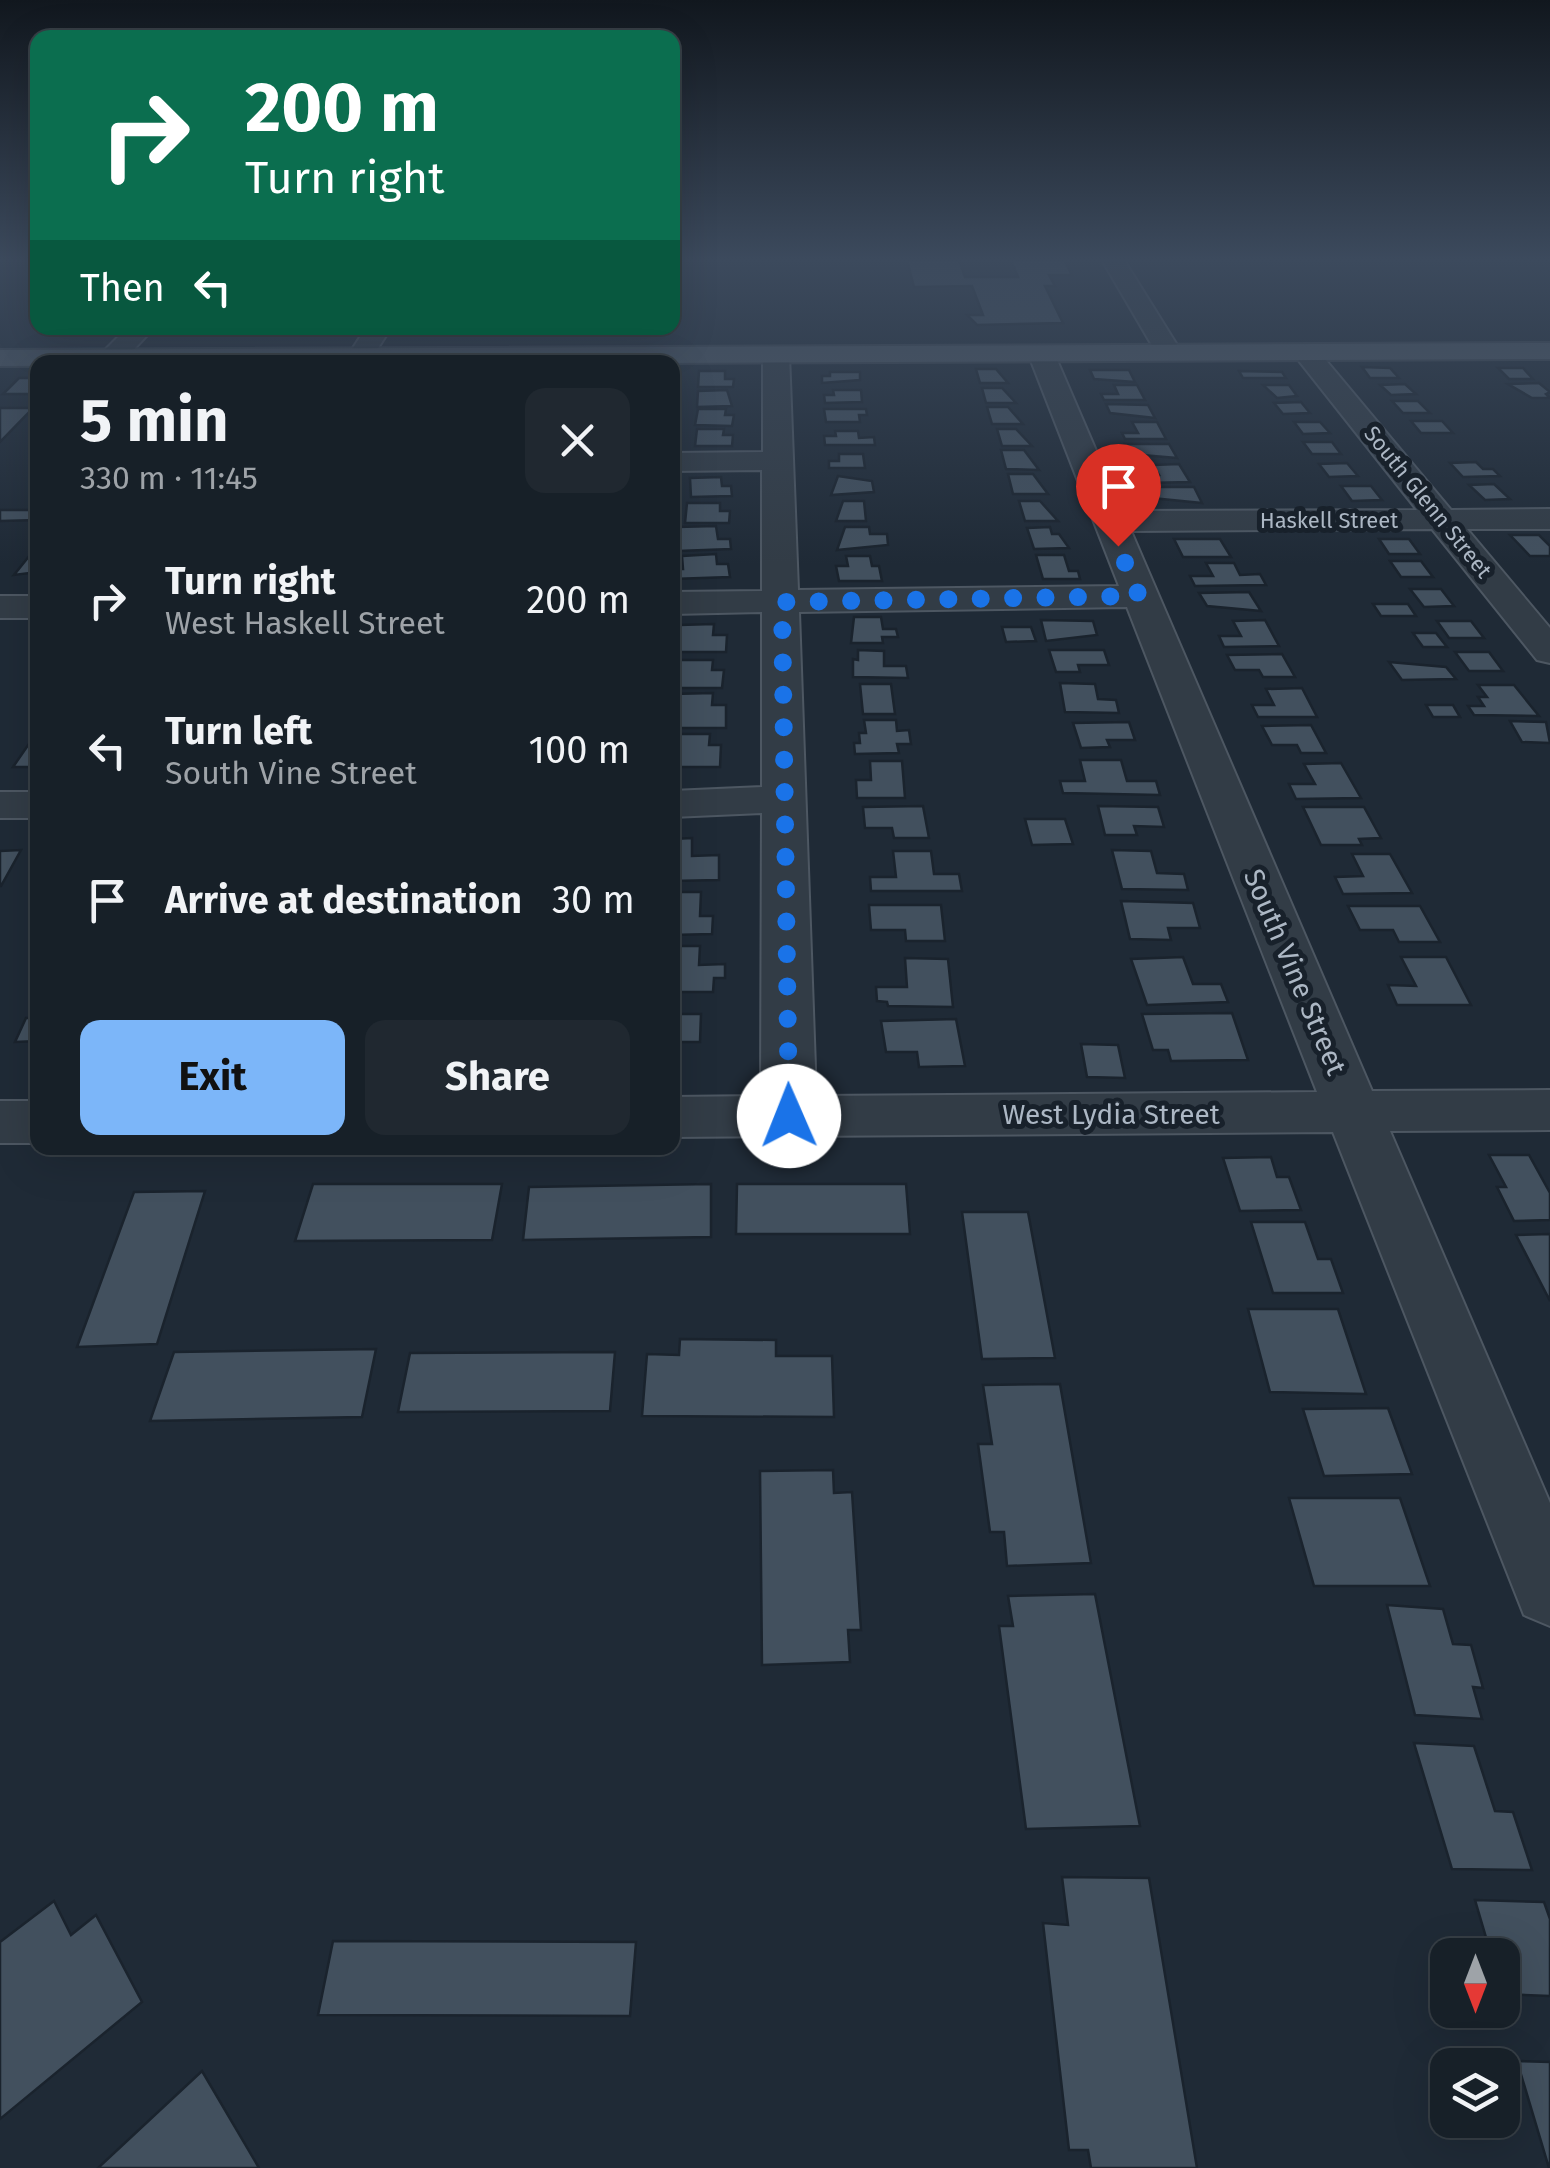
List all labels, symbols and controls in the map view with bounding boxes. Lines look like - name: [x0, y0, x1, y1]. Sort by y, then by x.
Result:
- text: 200 m: [245, 66, 439, 150]
- icon: right: [80, 70, 210, 200]
- text: Turn right: [245, 151, 444, 205]
- icon: left: [185, 260, 240, 315]
- text: Then: [80, 265, 165, 311]
- text: 5 min: [80, 385, 229, 457]
- button: close: [525, 388, 630, 493]
- street label: South Glenn Street: [1358, 421, 1498, 584]
- pin: [1076, 444, 1161, 547]
- text: 330 m · 11:45: [80, 459, 258, 497]
- icon: arrive: [1091, 459, 1146, 514]
- street label: Haskell Street: [1260, 507, 1398, 534]
- text: Turn right: [165, 558, 335, 604]
- icon: right: [80, 573, 135, 628]
- text: 200 m: [526, 577, 630, 623]
- text: West Haskell Street: [165, 604, 445, 642]
- text: Turn left: [165, 708, 312, 754]
- icon: left: [80, 723, 135, 778]
- text: 100 m: [529, 727, 630, 773]
- text: South Vine Street: [165, 754, 417, 792]
- street label: South Vine Street: [1237, 864, 1354, 1081]
- icon: arrive: [80, 873, 135, 928]
- text: Arrive at destination: [165, 877, 522, 923]
- text: 30 m: [552, 877, 635, 923]
- button: Exit: [80, 1020, 345, 1135]
- button: Share: [365, 1020, 630, 1135]
- position arrow: [737, 1064, 841, 1168]
- street label: West Lydia Street: [1002, 1098, 1221, 1131]
- north arrow: [1430, 1938, 1520, 2028]
- map controls: [1430, 1938, 1520, 2138]
- button: layers: [1430, 2048, 1520, 2138]

